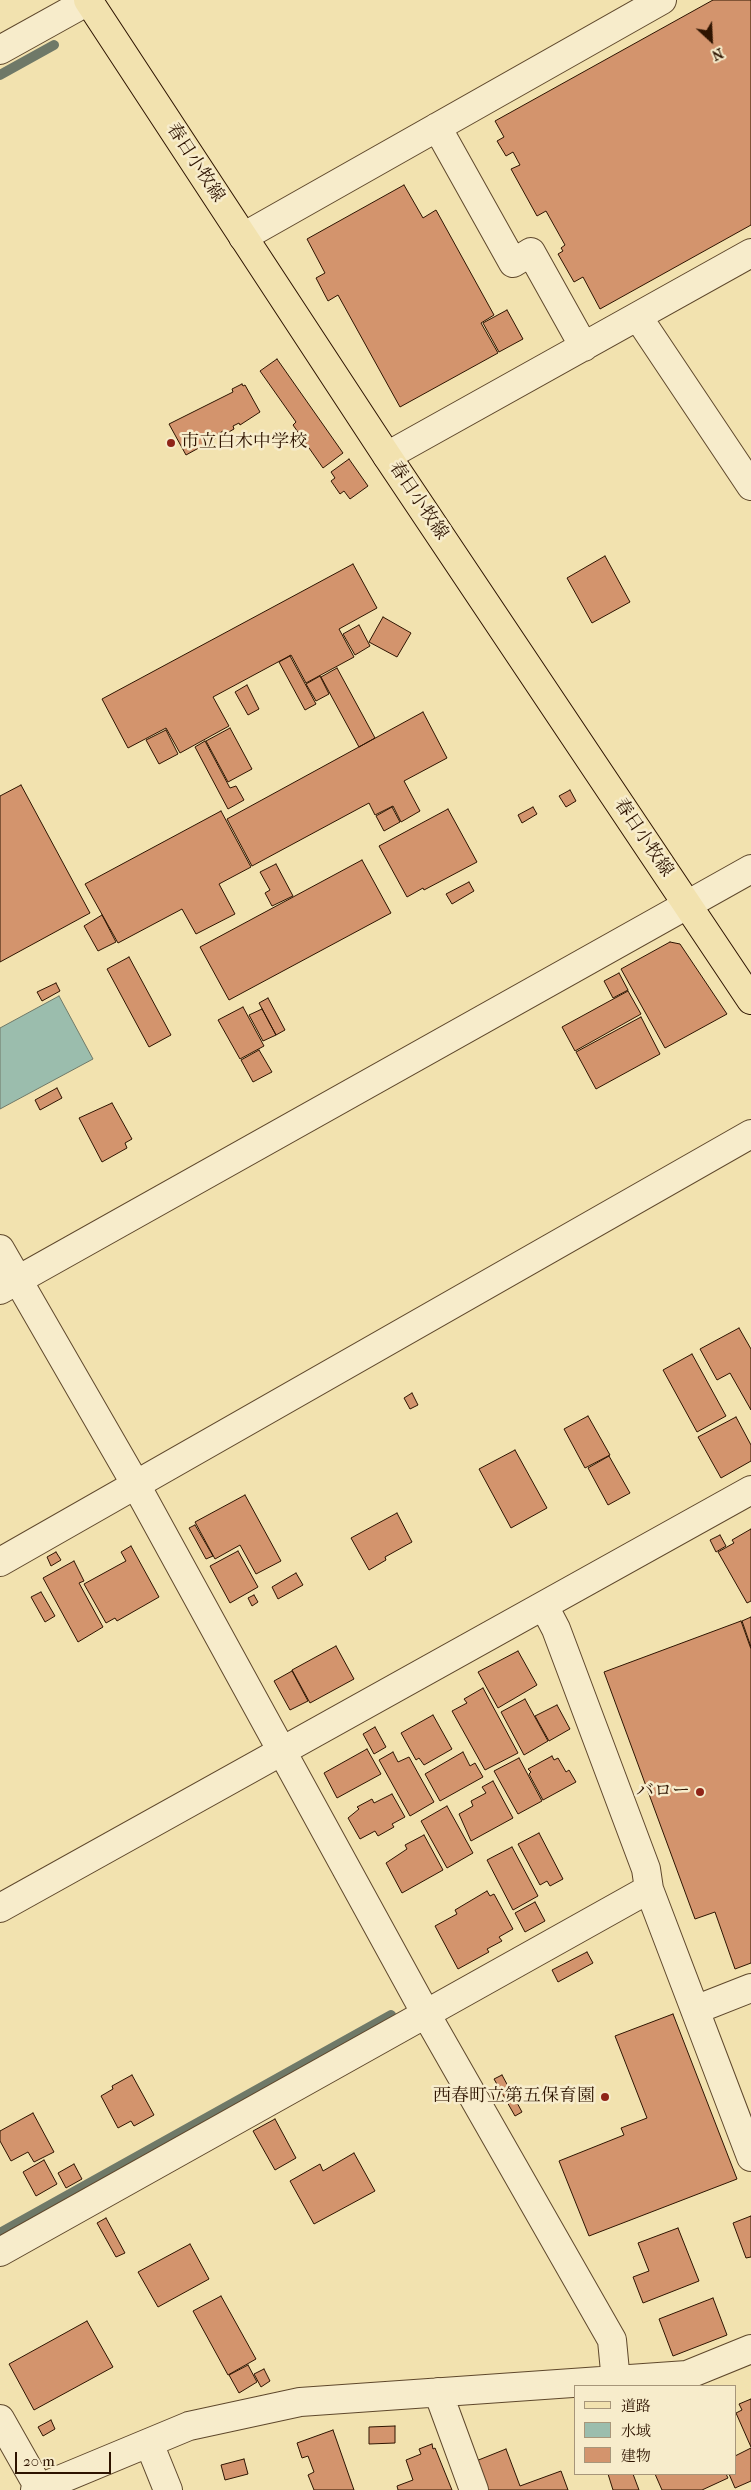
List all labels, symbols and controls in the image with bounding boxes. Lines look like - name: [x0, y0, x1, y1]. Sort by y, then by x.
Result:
- north arrow: [686, 15, 736, 65]
- text: N: [709, 44, 726, 64]
- street label: 春日小牧線: [161, 119, 229, 207]
- place label: 市立白木中学校: [181, 432, 307, 454]
- marker: 市立白木中学校: [165, 437, 177, 449]
- street label: 春日小牧線: [384, 458, 452, 544]
- street label: 春日小牧線: [609, 795, 677, 881]
- place label: バロー: [636, 1781, 690, 1803]
- marker: バロー: [694, 1786, 706, 1798]
- place label: 西春町立第五保育園: [433, 2086, 595, 2108]
- marker: 西春町立第五保育園: [599, 2091, 611, 2103]
- legend: [574, 2385, 736, 2475]
- text: 道路: [621, 2397, 651, 2415]
- text: 水域: [621, 2422, 651, 2440]
- scale bar: [18, 2442, 114, 2474]
- text: 建物: [621, 2447, 651, 2465]
- text: 20 m: [23, 2452, 55, 2470]

